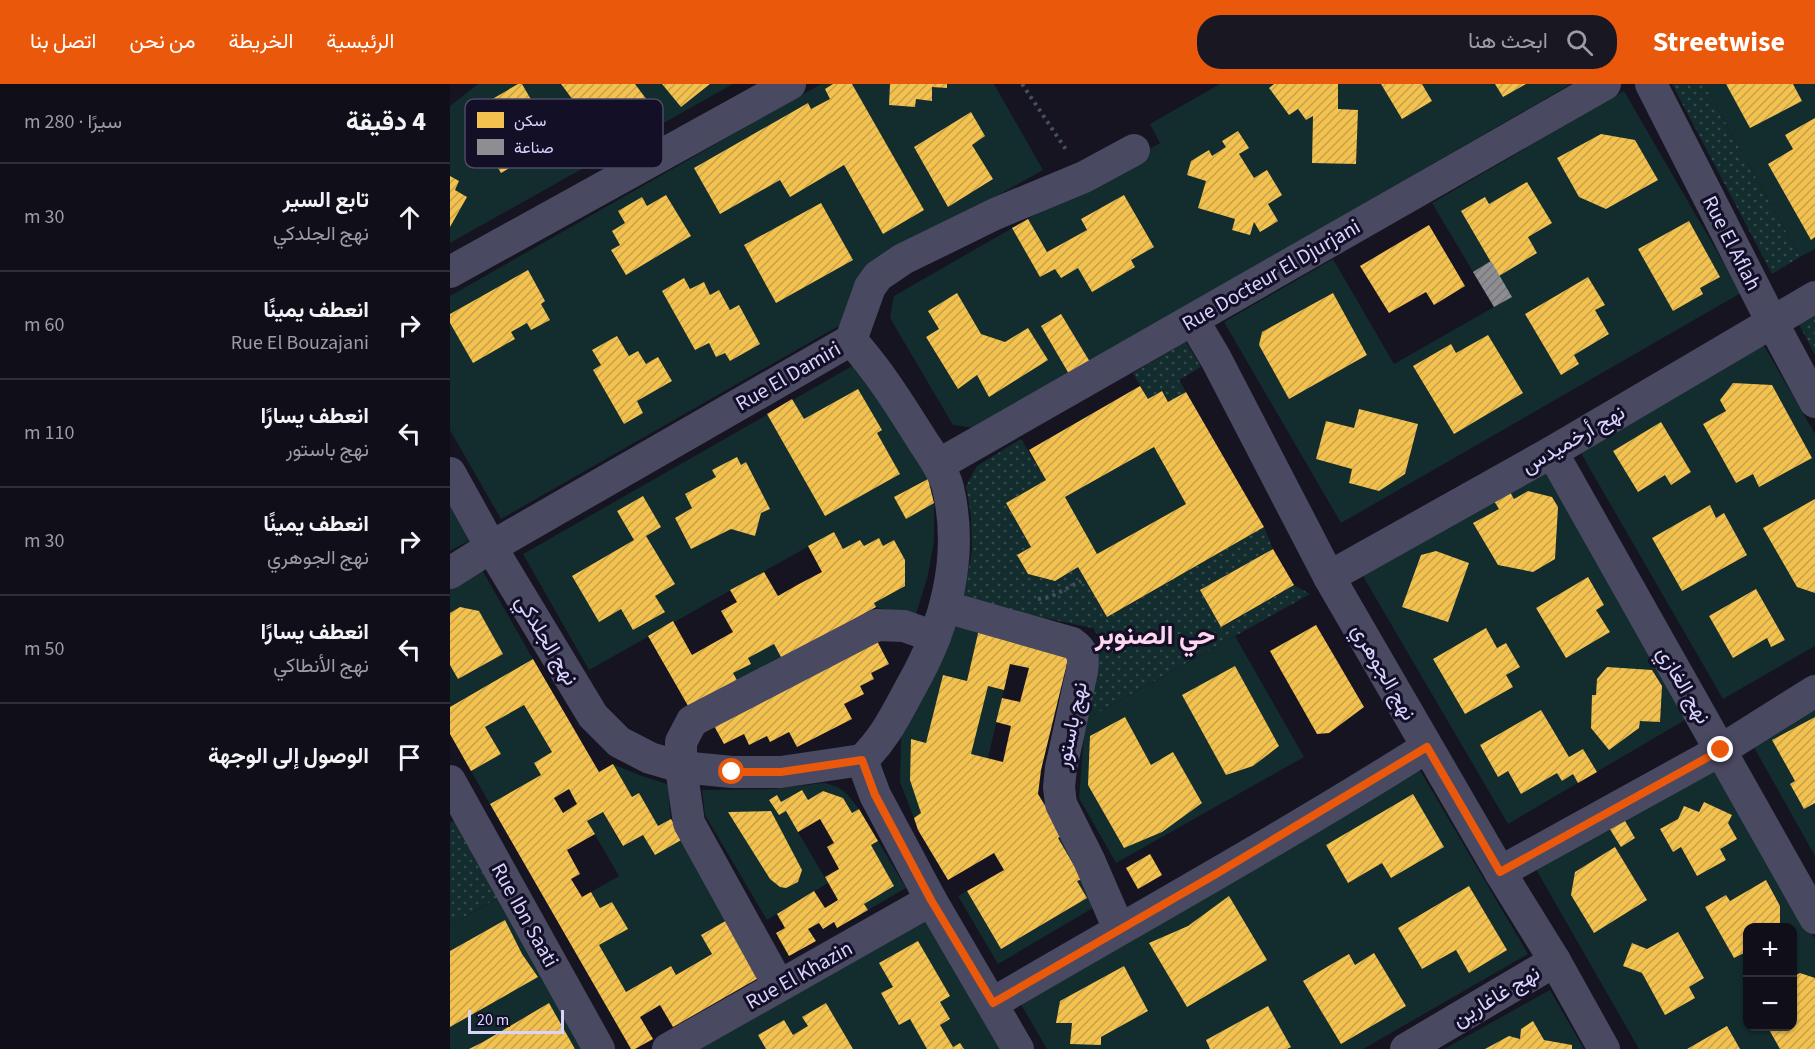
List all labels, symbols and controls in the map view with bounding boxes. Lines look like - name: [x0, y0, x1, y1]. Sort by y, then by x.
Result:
- search box: [1197, 15, 1617, 69]
- text: Streetwise: [1653, 22, 1785, 62]
- text: ابحث هنا: [1468, 25, 1548, 57]
- text: اتصل بنا: [30, 26, 96, 56]
- text: من نحن: [129, 26, 195, 56]
- text: الخريطة: [228, 26, 293, 56]
- text: الرئيسية: [326, 26, 394, 56]
- icon: search: [1563, 26, 1596, 59]
- legend: [465, 99, 663, 168]
- text: 4 دقيقة: [346, 103, 426, 140]
- text: سيرًا · 280 m: [24, 108, 122, 136]
- text: سكن: [514, 110, 546, 132]
- text: صناعة: [514, 137, 554, 159]
- text: تابع السير: [283, 184, 369, 216]
- street label: Rue El Aflah: [1695, 190, 1769, 296]
- icon: ahead: [393, 201, 426, 234]
- text: 30 m: [24, 203, 64, 231]
- street label: Rue Docteur El Djurjani: [1176, 212, 1366, 338]
- text: نهج الجلدكي: [273, 220, 369, 248]
- text: انعطف يمينًا: [263, 294, 369, 326]
- icon: right: [393, 309, 426, 342]
- text: 60 m: [24, 311, 64, 339]
- text: Rue El Bouzajani: [231, 329, 369, 357]
- street label: Rue El Damiri: [730, 334, 846, 418]
- street label: نهج أرخميدس: [1516, 397, 1630, 481]
- text: انعطف يسارًا: [260, 400, 369, 432]
- icon: left: [393, 417, 426, 450]
- text: 110 m: [24, 419, 74, 447]
- text: نهج باستور: [286, 436, 369, 464]
- text: انعطف يمينًا: [263, 508, 369, 540]
- icon: right: [393, 525, 426, 558]
- text: 30 m: [24, 527, 64, 555]
- text: نهج الجوهري: [267, 544, 369, 572]
- street label: نهج الجلدكي: [506, 589, 586, 692]
- text: انعطف يسارًا: [260, 616, 369, 648]
- district label: حي الصنوبر: [1094, 616, 1215, 657]
- street label: نهج الجوهري: [1342, 618, 1424, 727]
- icon: left: [393, 633, 426, 666]
- text: 50 m: [24, 635, 64, 663]
- street label: نهج الغازي: [1648, 640, 1718, 731]
- text: نهج الأنطاكي: [273, 652, 369, 680]
- street label: نهج باستور: [1047, 679, 1095, 772]
- route end: [1707, 736, 1733, 762]
- text: الوصول إلى الوجهة: [208, 740, 369, 772]
- icon: arrive: [393, 741, 426, 774]
- route start: [718, 758, 744, 784]
- street label: Rue Ibn Saati: [484, 857, 566, 973]
- map controls: [1743, 923, 1797, 1031]
- button: +: [1743, 923, 1797, 977]
- street label: Rue El Khazin: [740, 933, 858, 1017]
- street label: نهج غاغارين: [1446, 958, 1546, 1034]
- button: −: [1743, 977, 1797, 1031]
- scale bar: [468, 1007, 564, 1034]
- text: 20 m: [477, 1009, 509, 1031]

